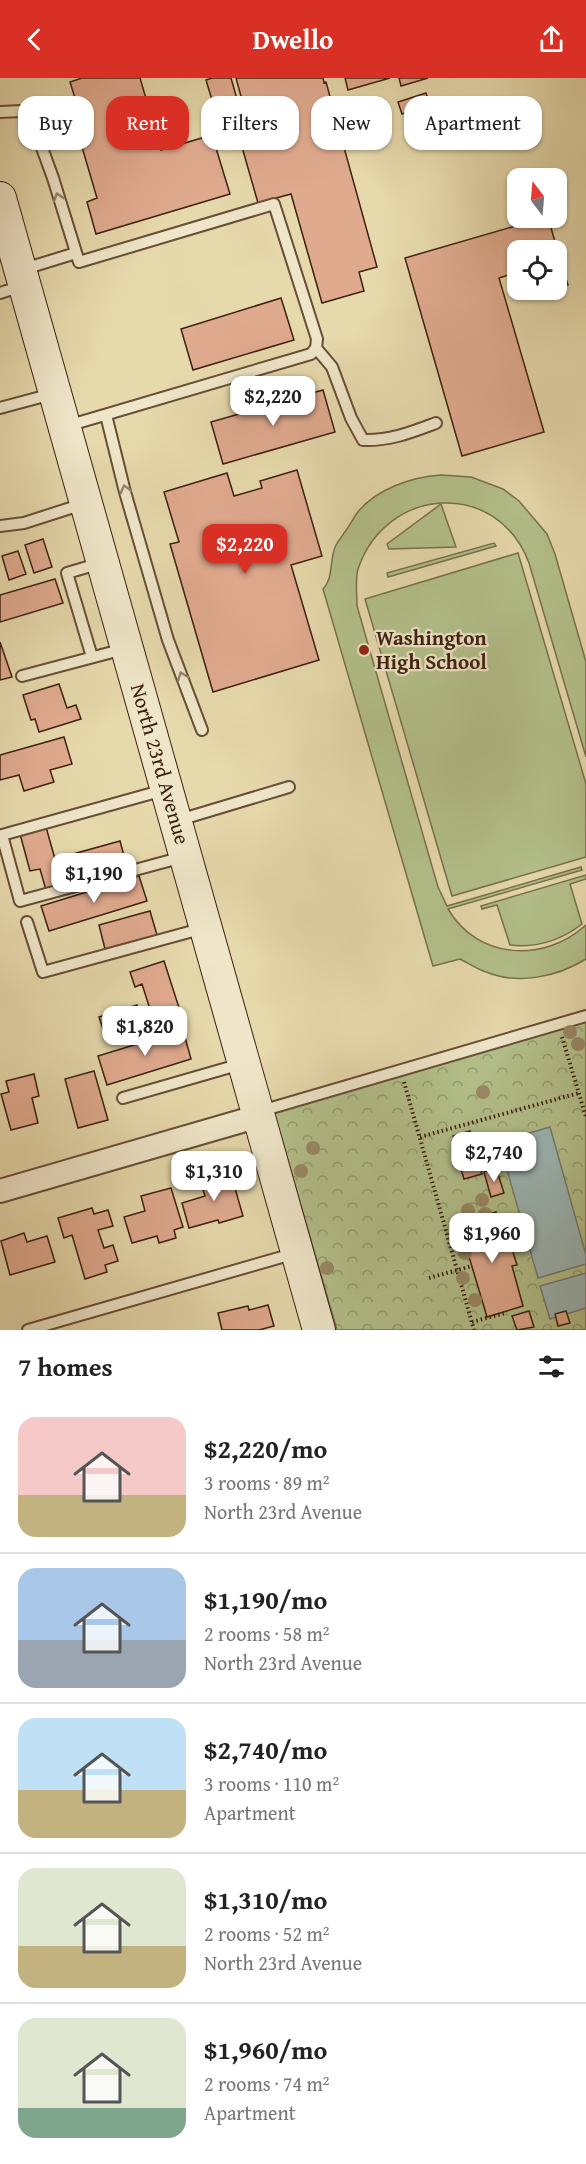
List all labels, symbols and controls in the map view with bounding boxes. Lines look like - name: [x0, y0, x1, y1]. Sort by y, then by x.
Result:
- text: Dwello: [253, 19, 333, 59]
- icon: back: [18, 23, 51, 56]
- icon: share: [535, 23, 568, 56]
- chip: Buy: [18, 96, 94, 150]
- chip: Rent: [106, 96, 189, 150]
- chip: Filters: [201, 96, 299, 150]
- chip: New: [311, 96, 392, 150]
- chip: Apartment: [404, 96, 542, 150]
- north arrow: [507, 168, 567, 228]
- map controls: [507, 168, 567, 300]
- one-way arrow: [53, 192, 66, 203]
- button: locate: [507, 240, 567, 300]
- pin: $2,220: [224, 376, 322, 427]
- text: $2,220: [244, 381, 302, 410]
- one-way arrow: [119, 484, 132, 494]
- pin: $2,220: [196, 524, 294, 575]
- text: $2,220: [216, 529, 274, 558]
- place label: Washington High School: [376, 622, 487, 677]
- marker: Washington High School: [357, 643, 371, 657]
- one-way arrow: [176, 671, 189, 681]
- street label: North 23rd Avenue: [123, 680, 198, 848]
- pin: $1,190: [45, 853, 143, 904]
- text: $1,190: [65, 858, 123, 887]
- pin: $1,820: [96, 1006, 194, 1057]
- text: $1,820: [116, 1011, 174, 1040]
- pin: $2,740: [445, 1132, 543, 1183]
- text: $2,740: [465, 1137, 523, 1166]
- pin: $1,310: [165, 1151, 263, 1202]
- text: $1,310: [185, 1156, 243, 1185]
- pin: $1,960: [443, 1213, 541, 1264]
- text: $1,960: [463, 1218, 521, 1247]
- text: 7 homes: [18, 1347, 113, 1386]
- icon: filters: [535, 1350, 568, 1383]
- text: $2,220/mo: [204, 1429, 327, 1468]
- icon: home: [66, 1441, 138, 1513]
- text: 3 rooms · 89 m²: [204, 1468, 330, 1497]
- text: North 23rd Avenue: [204, 1497, 362, 1526]
- text: $1,190/mo: [204, 1580, 327, 1619]
- icon: home: [66, 1592, 138, 1664]
- text: 2 rooms · 58 m²: [204, 1619, 330, 1648]
- text: North 23rd Avenue: [204, 1648, 362, 1677]
- text: $2,740/mo: [204, 1730, 327, 1769]
- icon: home: [66, 1742, 138, 1814]
- text: 3 rooms · 110 m²: [204, 1769, 339, 1798]
- text: Apartment: [204, 1798, 296, 1827]
- text: $1,310/mo: [204, 1880, 327, 1919]
- icon: home: [66, 1892, 138, 1964]
- text: 2 rooms · 52 m²: [204, 1919, 330, 1948]
- text: North 23rd Avenue: [204, 1948, 362, 1977]
- text: $1,960/mo: [204, 2030, 327, 2069]
- icon: home: [66, 2042, 138, 2114]
- text: 2 rooms · 74 m²: [204, 2069, 330, 2098]
- text: Apartment: [204, 2098, 296, 2127]

